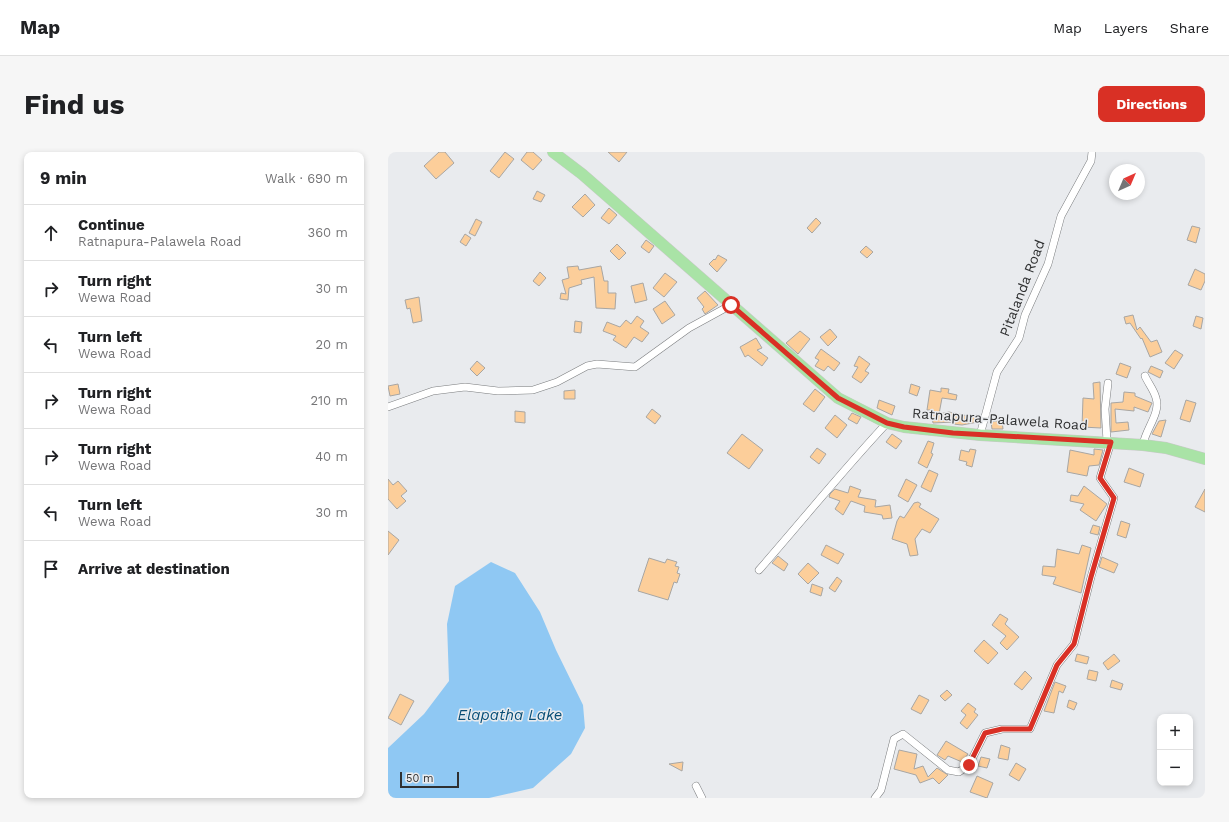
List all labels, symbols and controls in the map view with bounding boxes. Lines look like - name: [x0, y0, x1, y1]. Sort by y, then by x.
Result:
- text: Map: [20, 16, 60, 39]
- text: Map: [1053, 20, 1082, 36]
- text: Layers: [1104, 20, 1148, 36]
- text: Share: [1170, 20, 1209, 36]
- button: Directions: [1098, 86, 1205, 122]
- text: Find us: [24, 88, 124, 121]
- north arrow: [1109, 164, 1145, 200]
- text: 9 min: [40, 168, 87, 188]
- text: Walk · 690 m: [265, 171, 348, 186]
- text: Continue: [78, 216, 145, 234]
- icon: ahead: [40, 222, 62, 244]
- text: 360 m: [308, 225, 348, 240]
- text: Ratnapura-Palawela Road: [78, 234, 242, 249]
- street label: Pitalanda Road: [996, 237, 1048, 339]
- text: Turn right: [78, 272, 151, 290]
- icon: right: [40, 278, 62, 300]
- text: 30 m: [316, 281, 348, 296]
- text: Wewa Road: [78, 290, 151, 305]
- route start: [722, 296, 740, 314]
- text: Turn left: [78, 328, 142, 346]
- icon: left: [40, 334, 62, 356]
- text: 20 m: [316, 337, 348, 352]
- text: Wewa Road: [78, 346, 151, 361]
- text: Turn right: [78, 384, 151, 402]
- icon: right: [40, 390, 62, 412]
- text: 210 m: [310, 393, 348, 408]
- text: Wewa Road: [78, 402, 151, 417]
- street label: Ratnapura-Palawela Road: [912, 405, 1088, 433]
- text: Turn right: [78, 440, 151, 458]
- icon: right: [40, 446, 62, 468]
- text: 40 m: [315, 449, 348, 464]
- text: Wewa Road: [78, 458, 151, 473]
- text: Turn left: [78, 496, 142, 514]
- icon: left: [40, 502, 62, 524]
- text: 30 m: [316, 505, 348, 520]
- text: Wewa Road: [78, 514, 151, 529]
- icon: arrive: [40, 558, 62, 580]
- text: Arrive at destination: [78, 560, 230, 578]
- water label: Elapatha Lake: [458, 706, 562, 724]
- map controls: [1157, 714, 1193, 786]
- button: +: [1157, 714, 1193, 750]
- button: −: [1157, 750, 1193, 786]
- route end: [960, 756, 978, 774]
- scale bar: [400, 770, 459, 789]
- text: 50 m: [406, 772, 433, 785]

